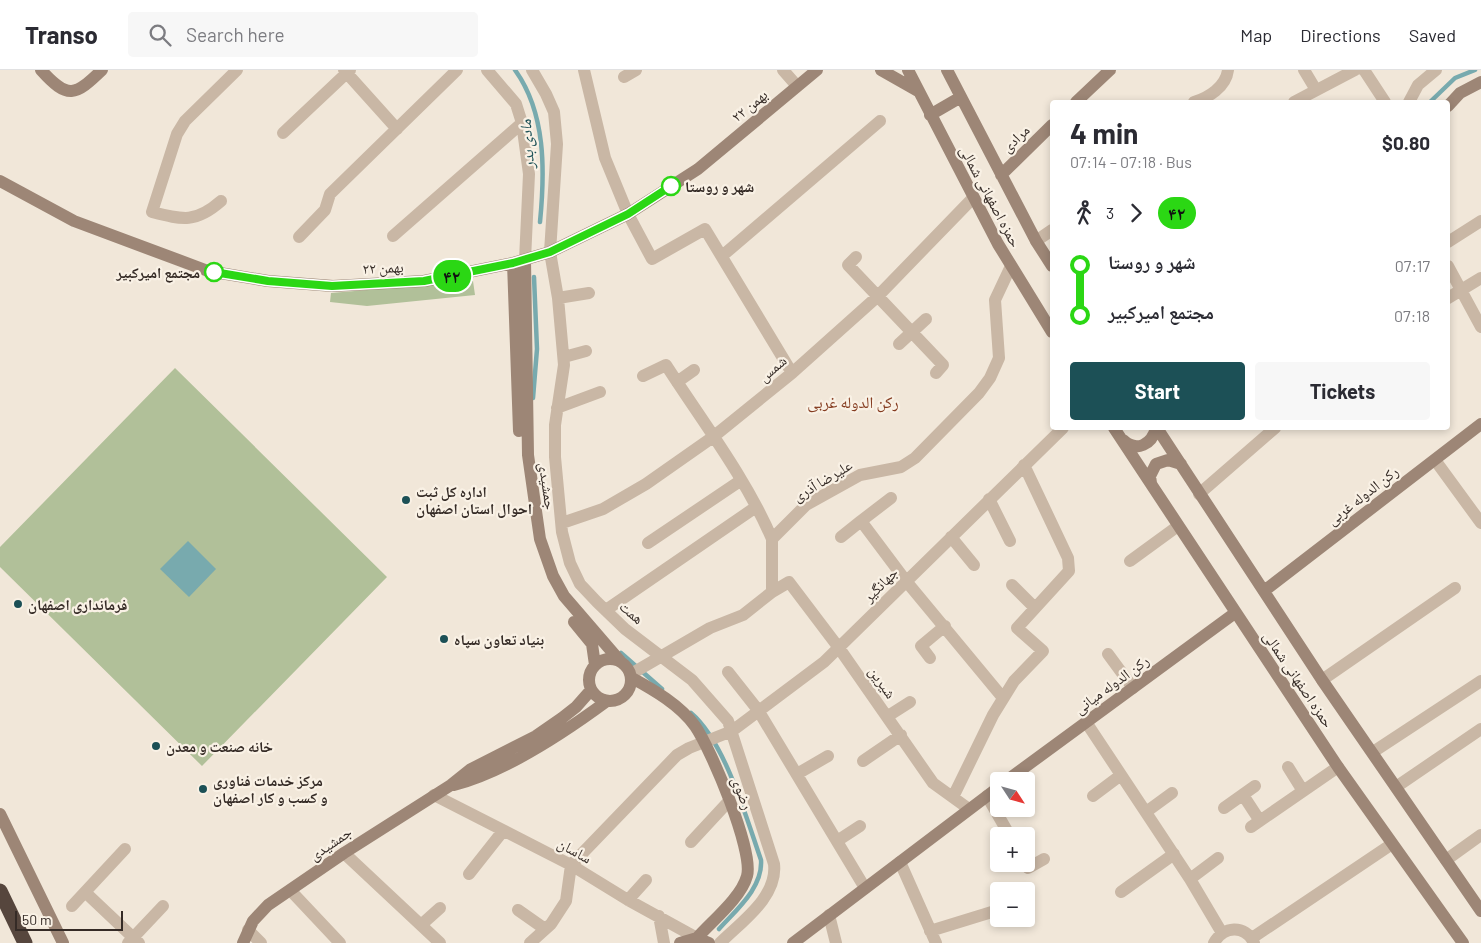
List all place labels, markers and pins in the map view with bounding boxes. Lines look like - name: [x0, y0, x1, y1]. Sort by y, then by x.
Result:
- marker: شهر و روستا: [661, 176, 681, 196]
- place label: شهر و روستا: [685, 177, 754, 196]
- marker: مجتمع امیرکبیر: [204, 262, 224, 282]
- place label: مجتمع امیرکبیر: [115, 263, 200, 283]
- place label: اداره کل ثبت احوال استان اصفهان: [416, 482, 532, 518]
- marker: اداره کل ثبت احوال استان اصفهان: [400, 494, 412, 506]
- place label: فرمانداری اصفهان: [28, 595, 127, 614]
- marker: فرمانداری اصفهان: [12, 598, 24, 610]
- place label: بنیاد تعاون سپاه: [454, 630, 544, 649]
- marker: بنیاد تعاون سپاه: [438, 633, 450, 645]
- place label: خانه صنعت و معدن: [166, 737, 273, 756]
- marker: خانه صنعت و معدن: [150, 740, 162, 752]
- place label: مرکز خدمات فناوری و کسب و کار اصفهان: [213, 771, 328, 807]
- marker: مرکز خدمات فناوری و کسب و کار اصفهان: [197, 783, 209, 795]

